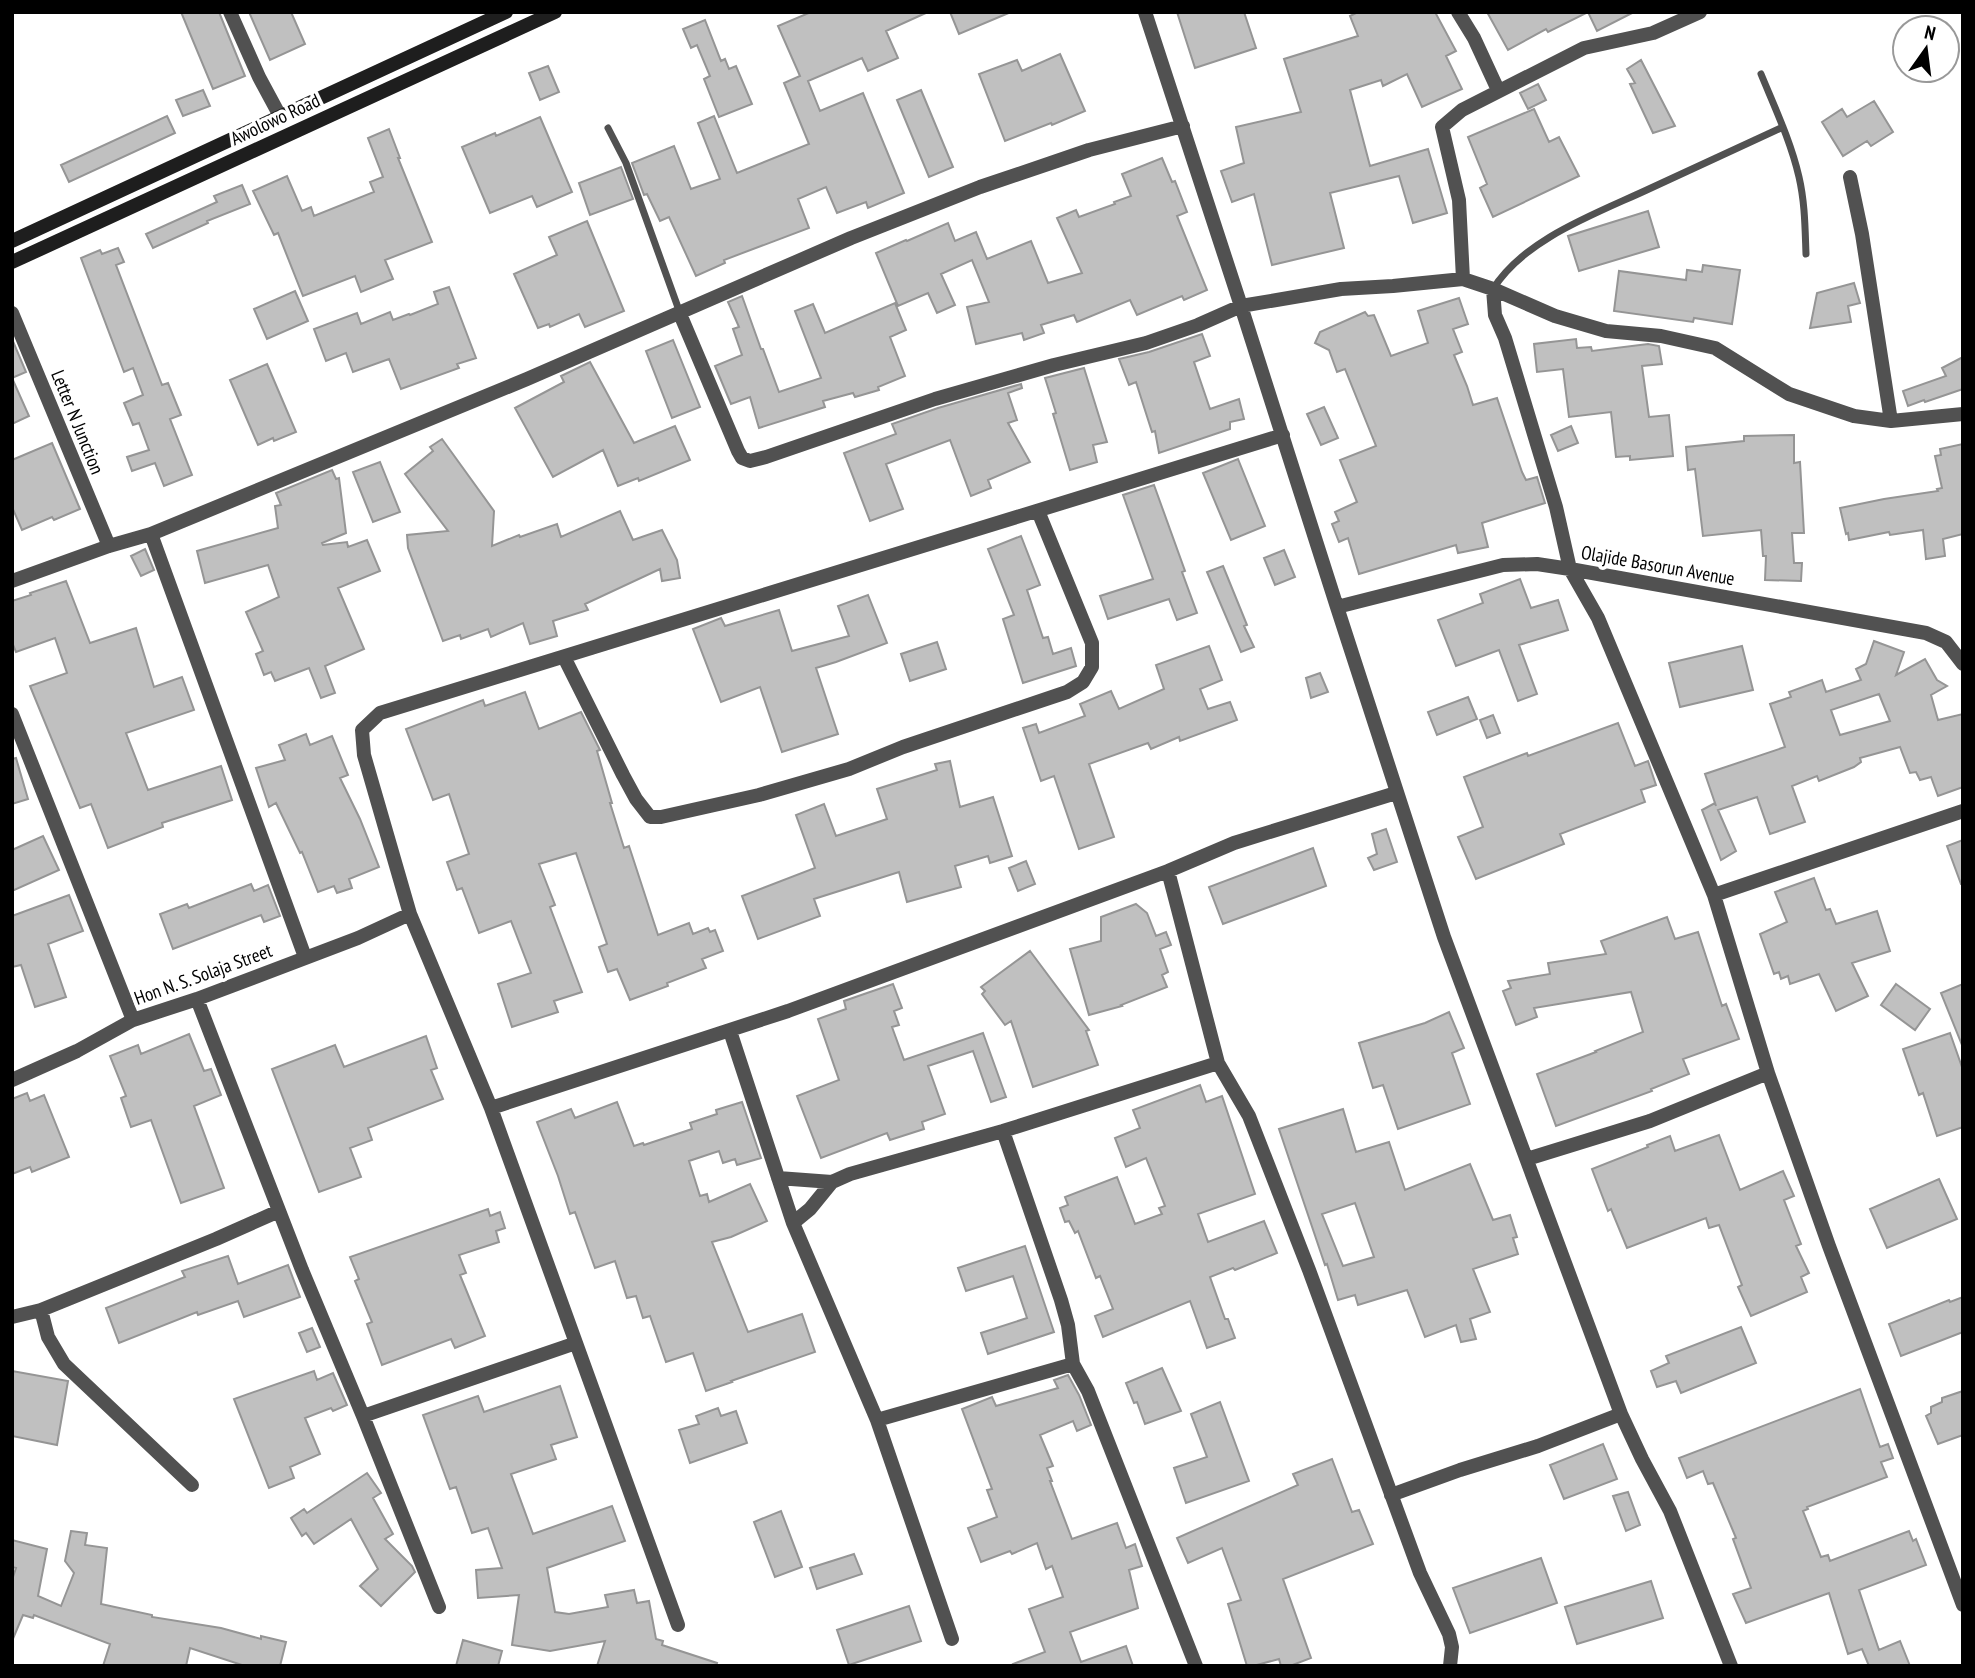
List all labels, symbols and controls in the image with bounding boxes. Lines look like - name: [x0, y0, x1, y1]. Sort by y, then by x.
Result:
- north arrow: [1891, 14, 1961, 84]
- text: N: [1922, 20, 1938, 45]
- street label: Awolowo Road: [226, 88, 324, 150]
- street label: Letter N Junction: [46, 366, 110, 478]
- street label: Olajide Basorun Avenue: [1579, 540, 1737, 590]
- street label: Hon N. S. Solaja Street: [131, 938, 276, 1010]

